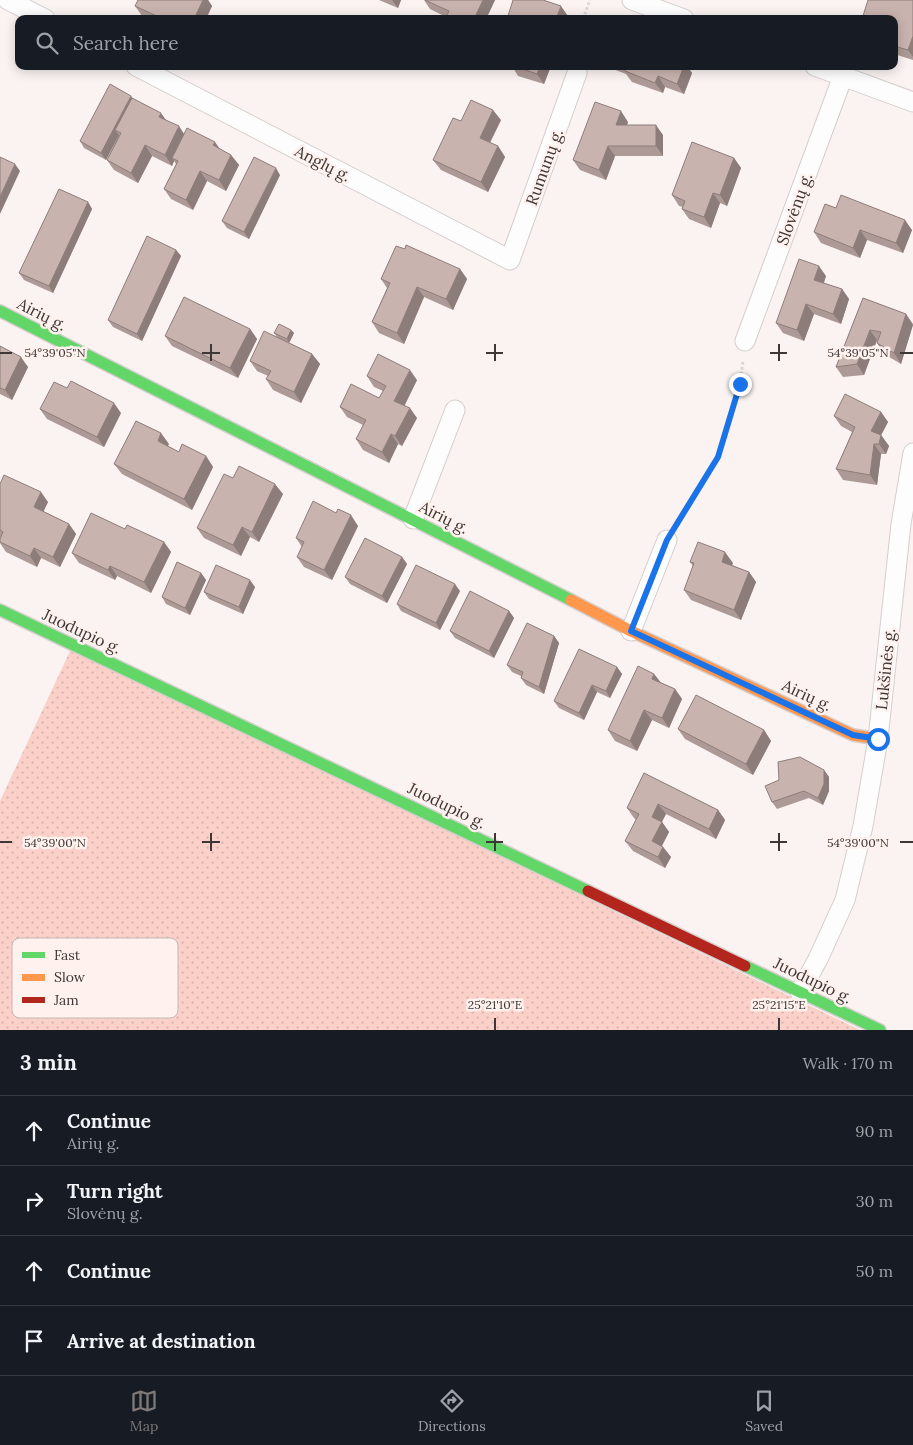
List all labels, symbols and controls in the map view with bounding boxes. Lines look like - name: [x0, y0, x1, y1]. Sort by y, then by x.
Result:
- search box: [15, 15, 898, 70]
- icon: search: [33, 29, 61, 57]
- text: Search here: [73, 31, 179, 55]
- street label: Rumunų g.: [521, 126, 567, 208]
- street label: Anglų g.: [291, 140, 354, 185]
- street label: Slovėnų g.: [772, 170, 816, 248]
- street label: Airių g.: [13, 293, 70, 335]
- text: 54°39'05"N: [24, 345, 86, 360]
- text: 54°39'05"N: [827, 345, 889, 360]
- route end: [729, 373, 752, 396]
- street label: Airių g.: [415, 496, 472, 538]
- street label: Juodupio g.: [39, 604, 124, 658]
- street label: Lukšinės g.: [871, 627, 899, 711]
- street label: Airių g.: [778, 674, 835, 715]
- route start: [867, 728, 890, 751]
- street label: Juodupio g.: [404, 777, 489, 832]
- text: 54°39'00"N: [24, 835, 86, 850]
- text: 54°39'00"N: [827, 835, 889, 850]
- legend: [12, 938, 178, 1018]
- text: Fast: [54, 946, 81, 964]
- street label: Juodupio g.: [770, 952, 855, 1007]
- text: Slow: [54, 968, 86, 986]
- text: Jam: [53, 991, 79, 1009]
- text: 25°21'10"E: [468, 997, 522, 1012]
- text: 25°21'15"E: [752, 997, 806, 1012]
- text: 3 min: [20, 1049, 77, 1076]
- text: Walk · 170 m: [802, 1053, 893, 1073]
- text: Continue: [67, 1109, 151, 1133]
- icon: ahead: [20, 1117, 48, 1145]
- text: 90 m: [855, 1121, 893, 1141]
- text: Airių g.: [67, 1133, 119, 1153]
- text: Turn right: [67, 1179, 163, 1203]
- icon: right: [20, 1187, 48, 1215]
- text: 30 m: [856, 1191, 893, 1211]
- text: Slovėnų g.: [67, 1203, 143, 1223]
- icon: ahead: [20, 1257, 48, 1285]
- text: Continue: [67, 1259, 151, 1283]
- text: 50 m: [856, 1261, 893, 1281]
- icon: arrive: [20, 1327, 48, 1355]
- text: Arrive at destination: [67, 1329, 256, 1353]
- tab: Map: [130, 1387, 158, 1435]
- tab: Directions: [418, 1387, 486, 1435]
- tab: Saved: [745, 1387, 783, 1435]

